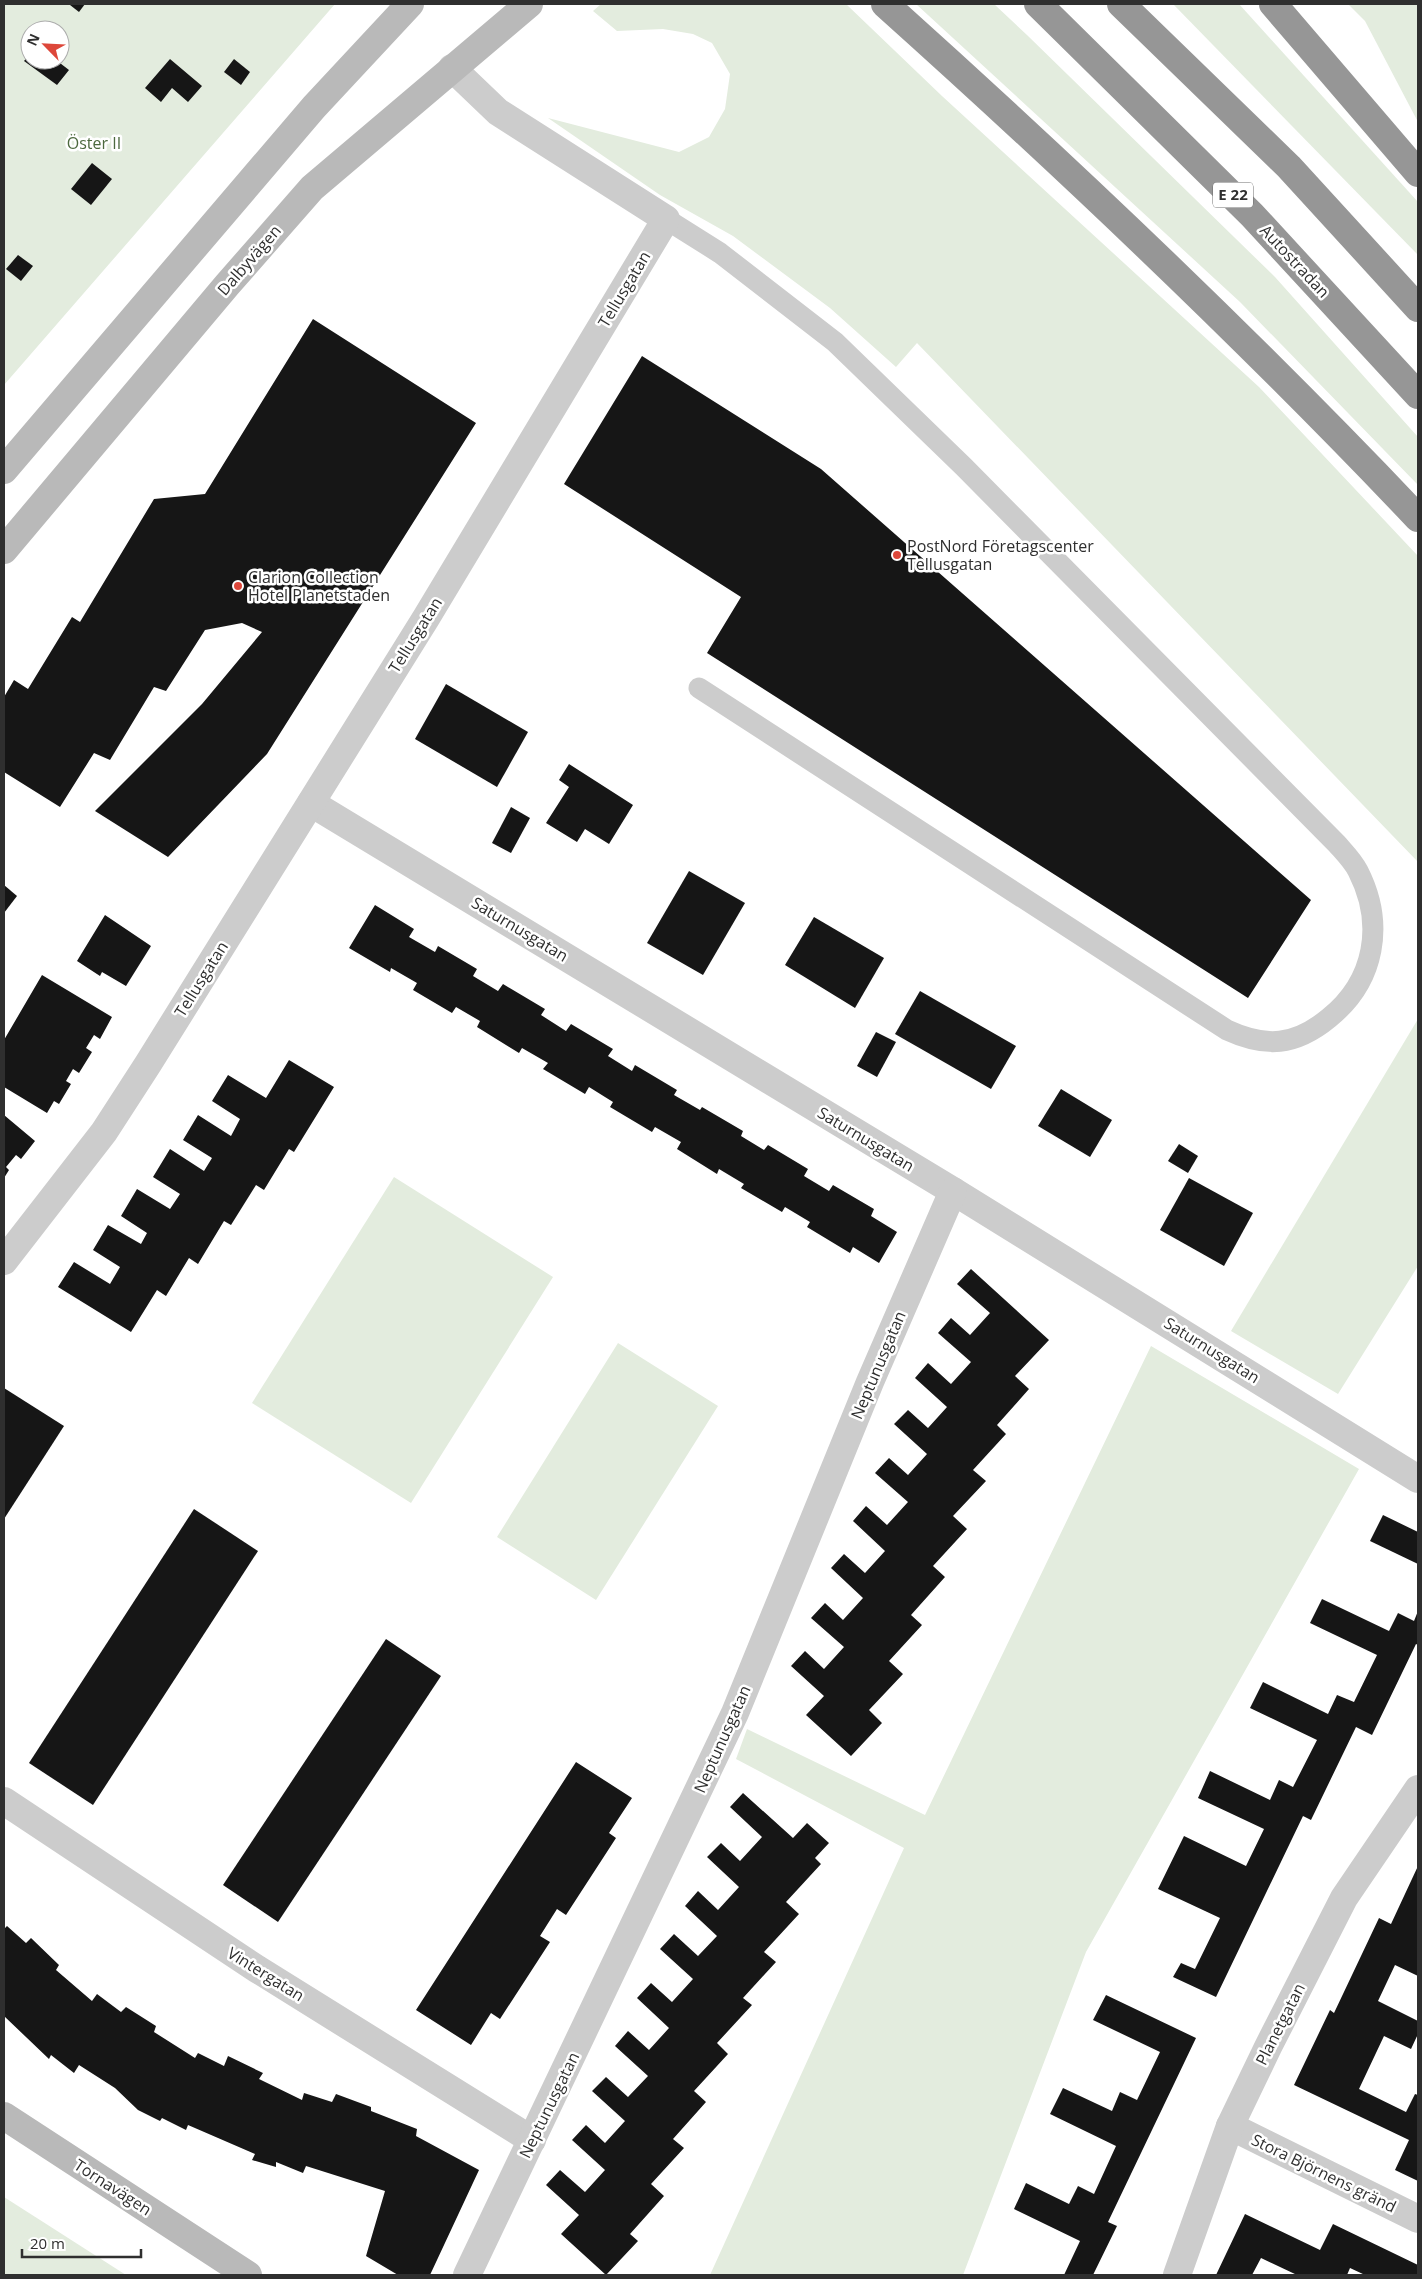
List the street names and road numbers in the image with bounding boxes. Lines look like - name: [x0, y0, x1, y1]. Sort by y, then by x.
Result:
- road number: E 22: [1213, 182, 1253, 208]
- street label: Dalbyvägen: [212, 220, 286, 300]
- street label: Autostradan: [1255, 220, 1335, 302]
- street label: Tellusgatan: [593, 247, 655, 331]
- street label: Tellusgatan: [383, 593, 447, 677]
- street label: Saturnusgatan: [468, 892, 572, 966]
- street label: Tellusgatan: [169, 937, 233, 1021]
- street label: Saturnusgatan: [814, 1102, 918, 1176]
- street label: Neptunusgatan: [845, 1308, 911, 1422]
- street label: Saturnusgatan: [1160, 1312, 1264, 1388]
- street label: Neptunusgatan: [688, 1682, 756, 1796]
- street label: Vintergatan: [223, 1942, 309, 2006]
- street label: Planetgatan: [1250, 1979, 1310, 2069]
- street label: Neptunusgatan: [514, 2048, 584, 2162]
- street label: Stora Björnens gränd: [1248, 2128, 1400, 2218]
- street label: Tornavägen: [70, 2154, 156, 2220]

